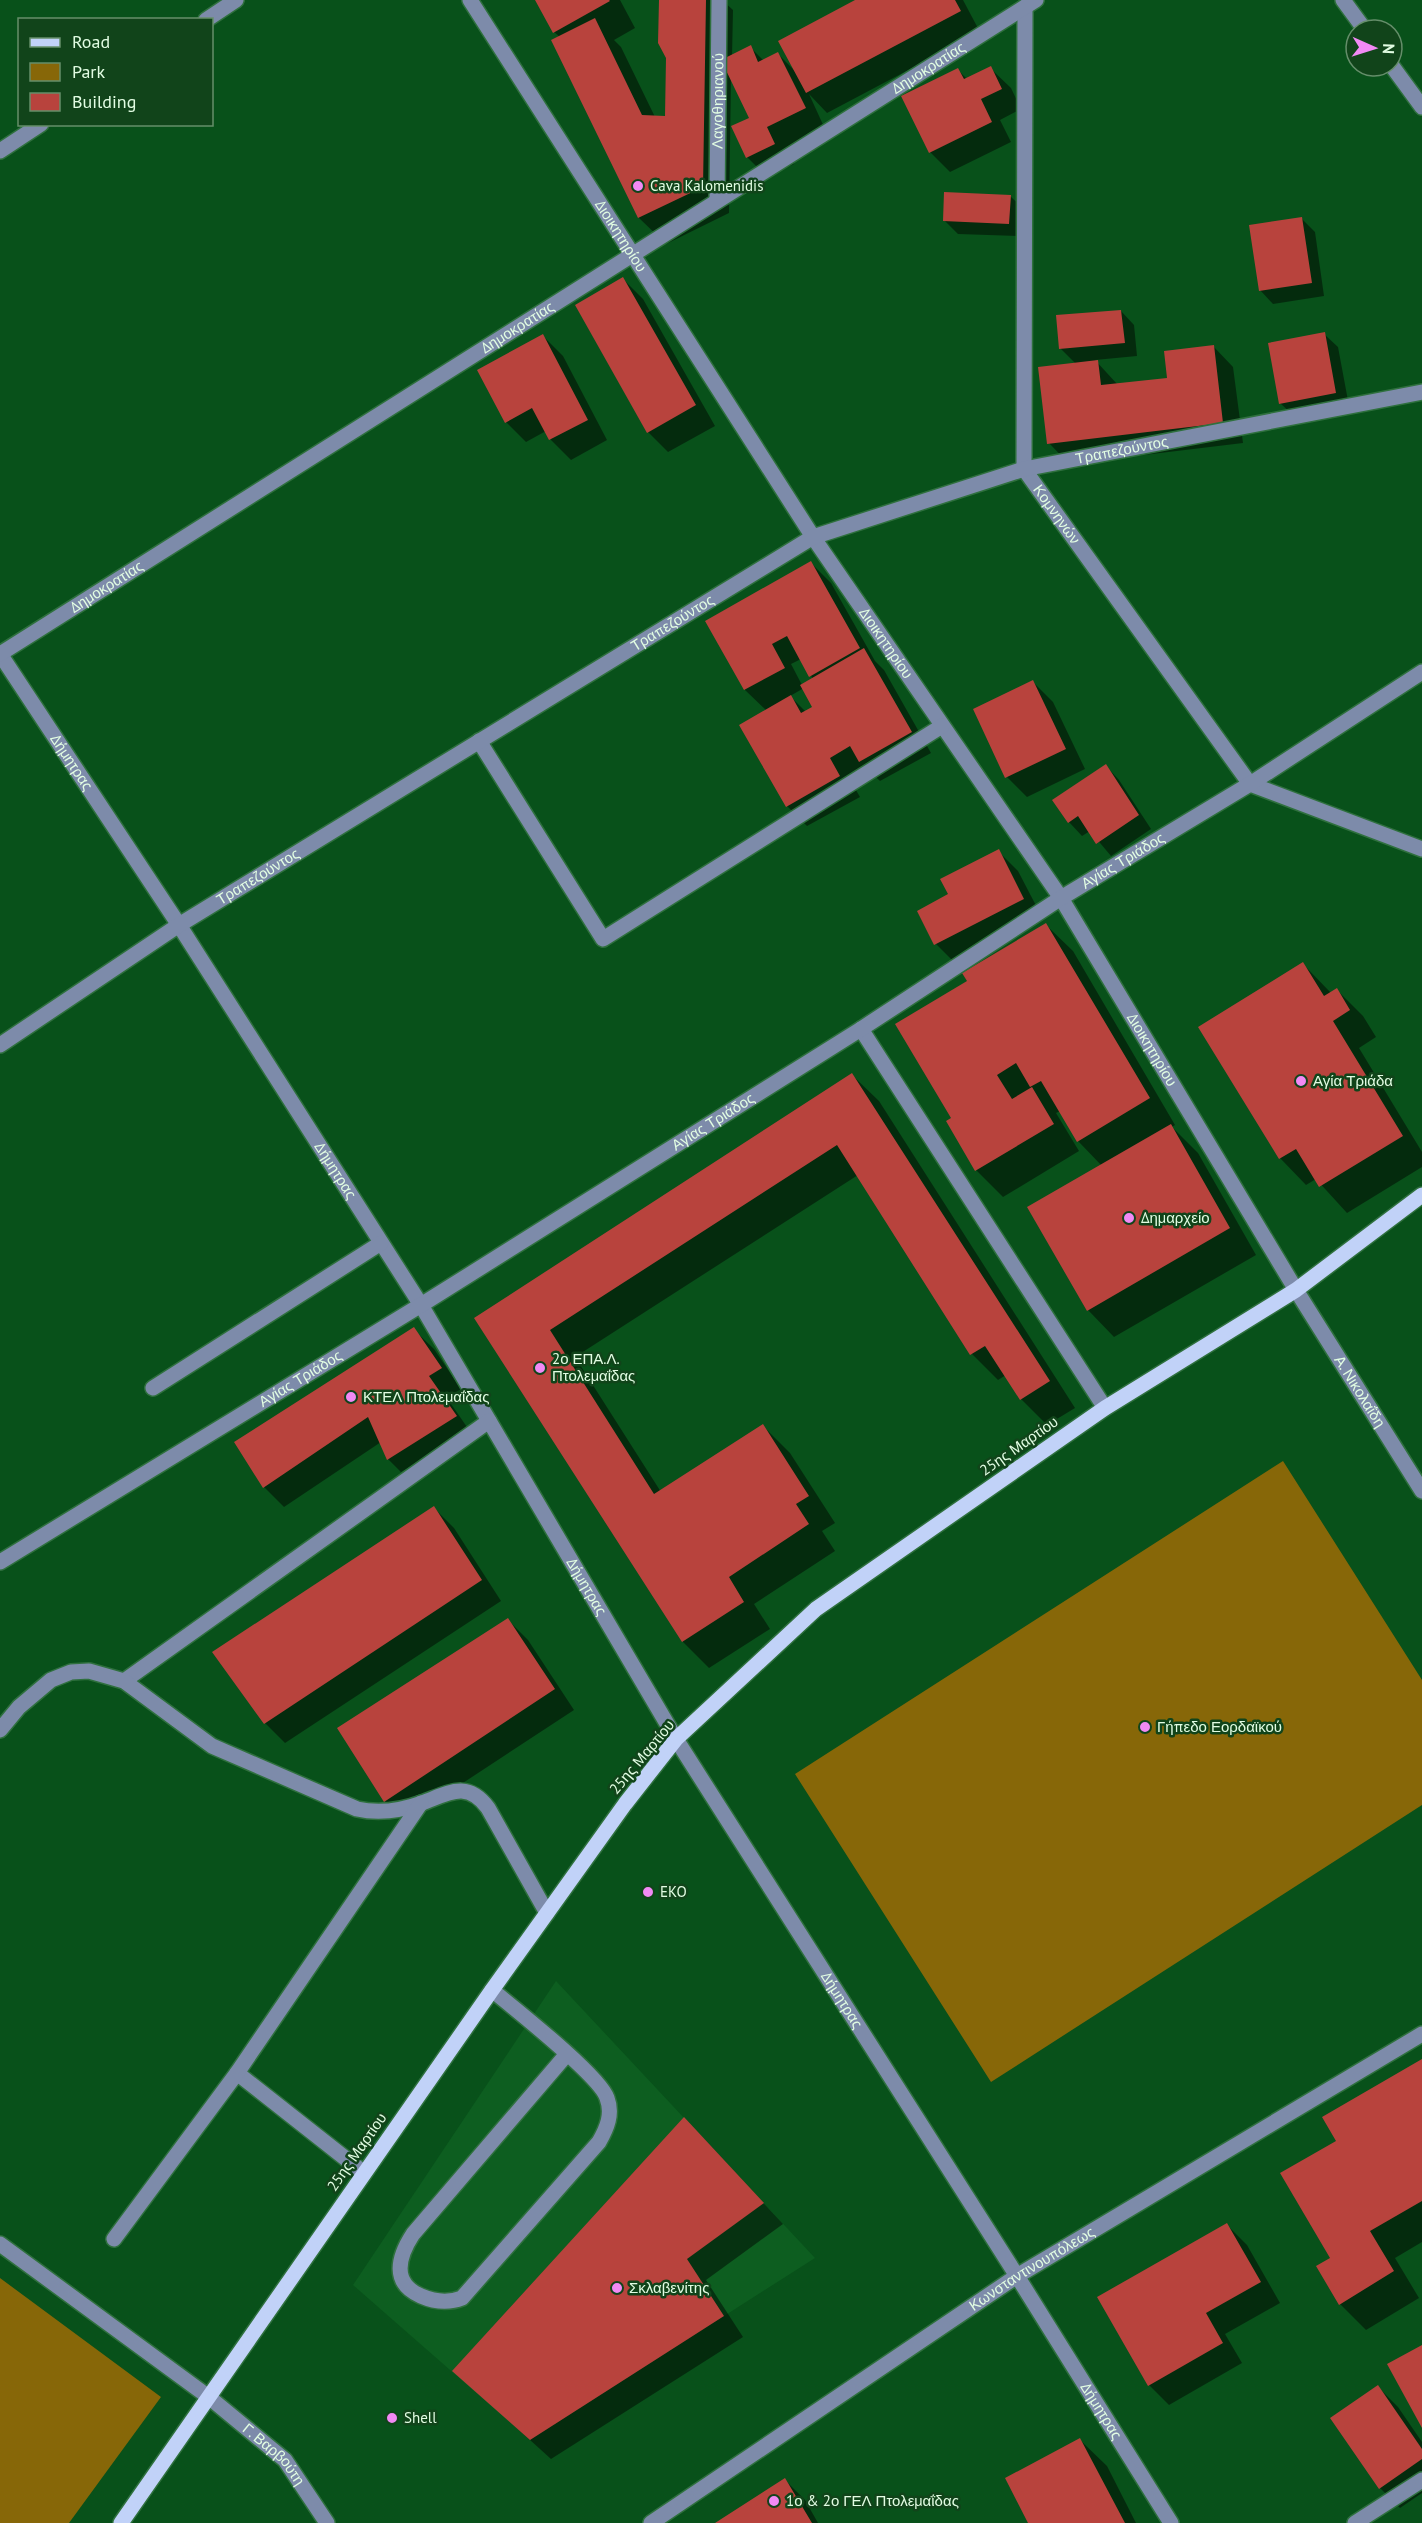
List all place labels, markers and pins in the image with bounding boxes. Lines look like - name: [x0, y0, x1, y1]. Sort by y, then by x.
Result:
- place label: Cava Kalomenidis: [650, 176, 763, 195]
- marker: Cava Kalomenidis: [631, 179, 645, 193]
- place label: Αγία Τριάδα: [1313, 1071, 1393, 1090]
- marker: Αγία Τριάδα: [1294, 1074, 1308, 1088]
- place label: Δημαρχείο: [1141, 1208, 1210, 1227]
- marker: Δημαρχείο: [1122, 1211, 1136, 1225]
- place label: 2ο ΕΠΑ.Λ. Πτολεμαΐδας: [552, 1349, 635, 1385]
- marker: 2ο ΕΠΑ.Λ. Πτολεμαΐδας: [533, 1361, 547, 1375]
- place label: ΚΤΕΛ Πτολεμαΐδας: [363, 1387, 490, 1406]
- marker: ΚΤΕΛ Πτολεμαΐδας: [344, 1390, 358, 1404]
- place label: Γήπεδο Εορδαϊκού: [1157, 1717, 1282, 1736]
- marker: Γήπεδο Εορδαϊκού: [1138, 1720, 1152, 1734]
- place label: EKO: [660, 1882, 687, 1901]
- marker: EKO: [641, 1885, 655, 1899]
- place label: Σκλαβενίτης: [629, 2278, 709, 2297]
- marker: Σκλαβενίτης: [610, 2281, 624, 2295]
- place label: Shell: [404, 2408, 437, 2427]
- marker: Shell: [385, 2411, 399, 2425]
- place label: 1ο & 2ο ΓΕΛ Πτολεμαΐδας: [786, 2491, 959, 2510]
- marker: 1ο & 2ο ΓΕΛ Πτολεμαΐδας: [767, 2494, 781, 2508]

